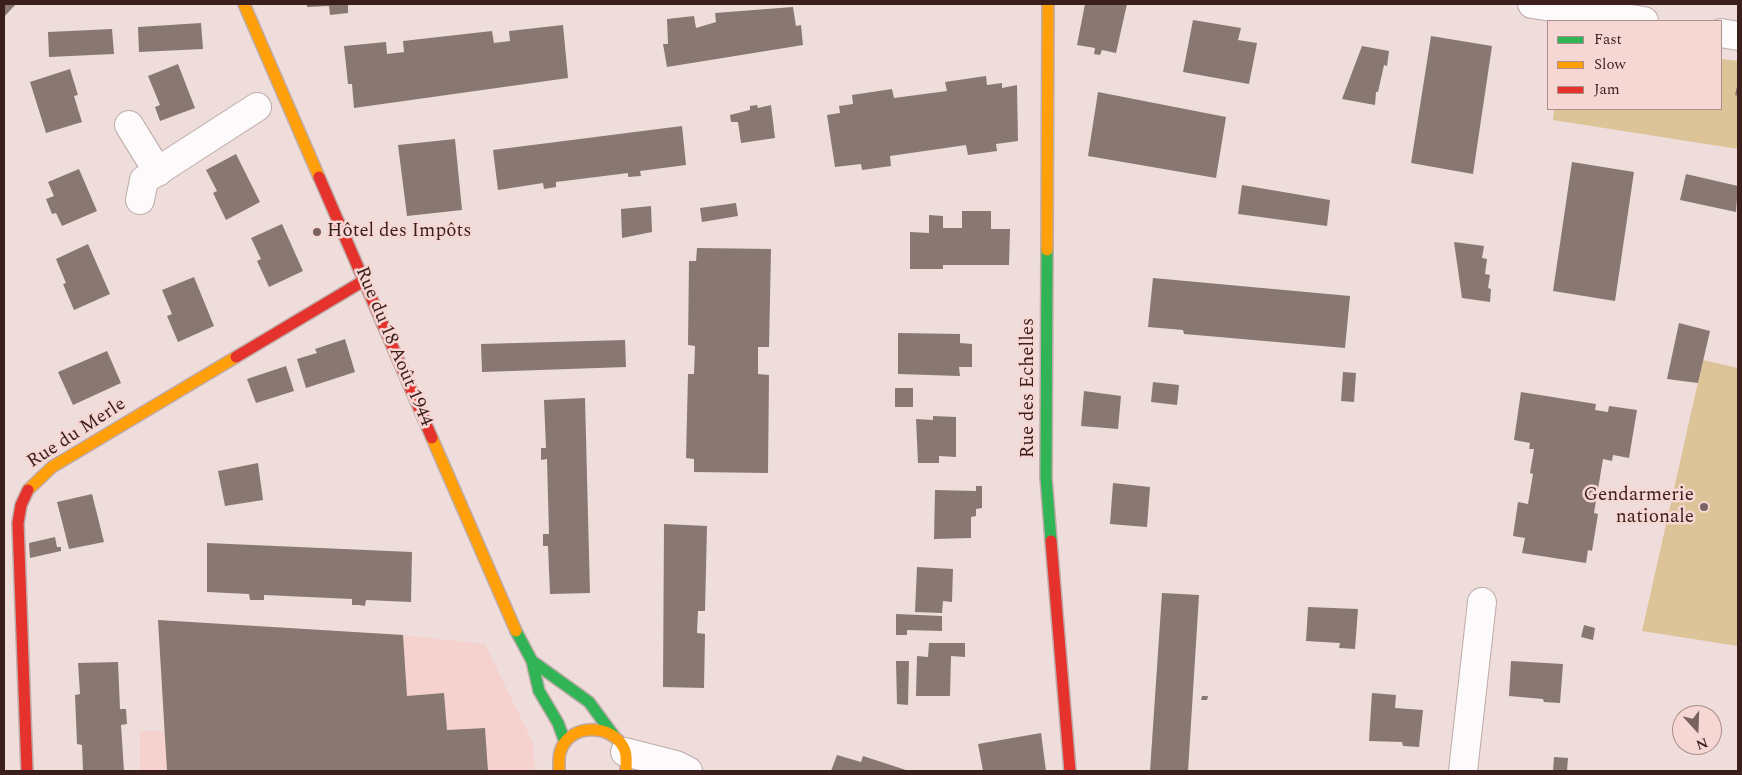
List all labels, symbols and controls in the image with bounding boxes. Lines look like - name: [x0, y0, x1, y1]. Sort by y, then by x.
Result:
- legend: [1547, 20, 1722, 110]
- text: Fast: [1594, 28, 1622, 51]
- text: Slow: [1594, 53, 1626, 76]
- text: Jam: [1594, 78, 1620, 101]
- place label: Hôtel des Impôts: [327, 221, 471, 243]
- marker: Hôtel des Impôts: [311, 226, 323, 238]
- street label: Rue du 18 Août 1944: [349, 264, 437, 430]
- street label: Rue des Echelles: [1018, 318, 1040, 458]
- street label: Rue du Merle: [23, 394, 131, 474]
- place label: Gendarmerie nationale: [1583, 485, 1694, 529]
- marker: Gendarmerie nationale: [1698, 501, 1710, 513]
- north arrow: [1672, 705, 1722, 755]
- text: N: [1693, 732, 1711, 755]

